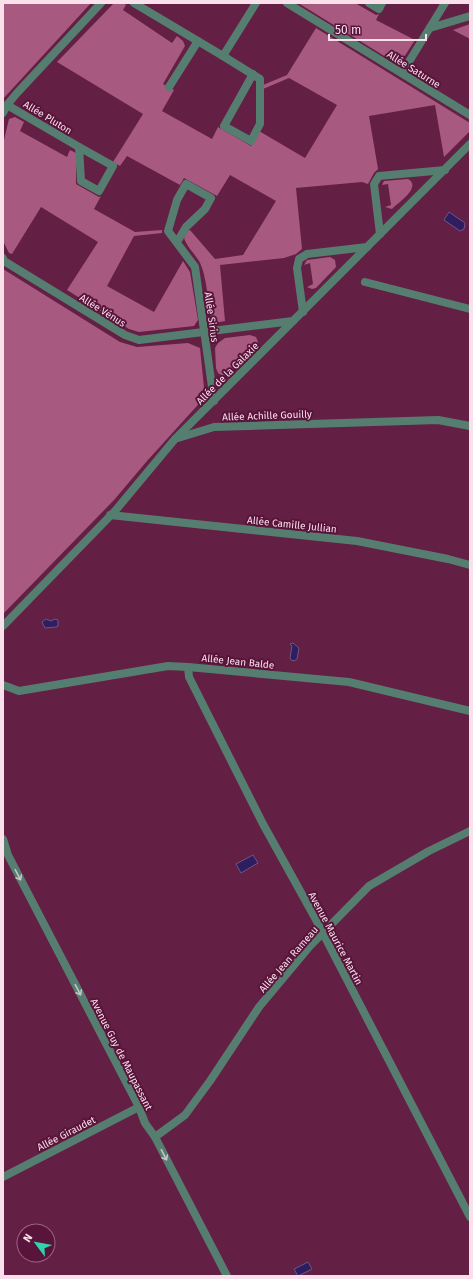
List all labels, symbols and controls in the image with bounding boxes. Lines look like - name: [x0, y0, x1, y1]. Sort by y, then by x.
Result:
- scale bar: [329, 16, 426, 42]
- text: 50 m: [335, 23, 361, 37]
- street label: Allée Saturne: [385, 49, 442, 91]
- street label: Allée Pluton: [21, 99, 74, 137]
- street label: Allée Sirius: [202, 291, 221, 343]
- street label: Allée Vénus: [77, 292, 128, 330]
- street label: Allée de la Galaxie: [194, 340, 261, 407]
- street label: Allée Achille Gouilly: [222, 408, 312, 424]
- street label: Allée Camille Jullian: [246, 514, 337, 536]
- street label: Allée Jean Balde: [201, 652, 275, 672]
- one-way arrow: [15, 869, 22, 881]
- street label: Avenue Maurice Martin: [305, 890, 365, 987]
- street label: Allée Jean Rameau: [257, 924, 321, 995]
- one-way arrow: [75, 984, 82, 996]
- street label: Avenue Guy de Maupassant: [88, 997, 155, 1113]
- street label: Allée Giraudet: [35, 1114, 98, 1154]
- one-way arrow: [161, 1149, 168, 1161]
- north arrow: [16, 1223, 56, 1263]
- text: N: [20, 1231, 35, 1245]

